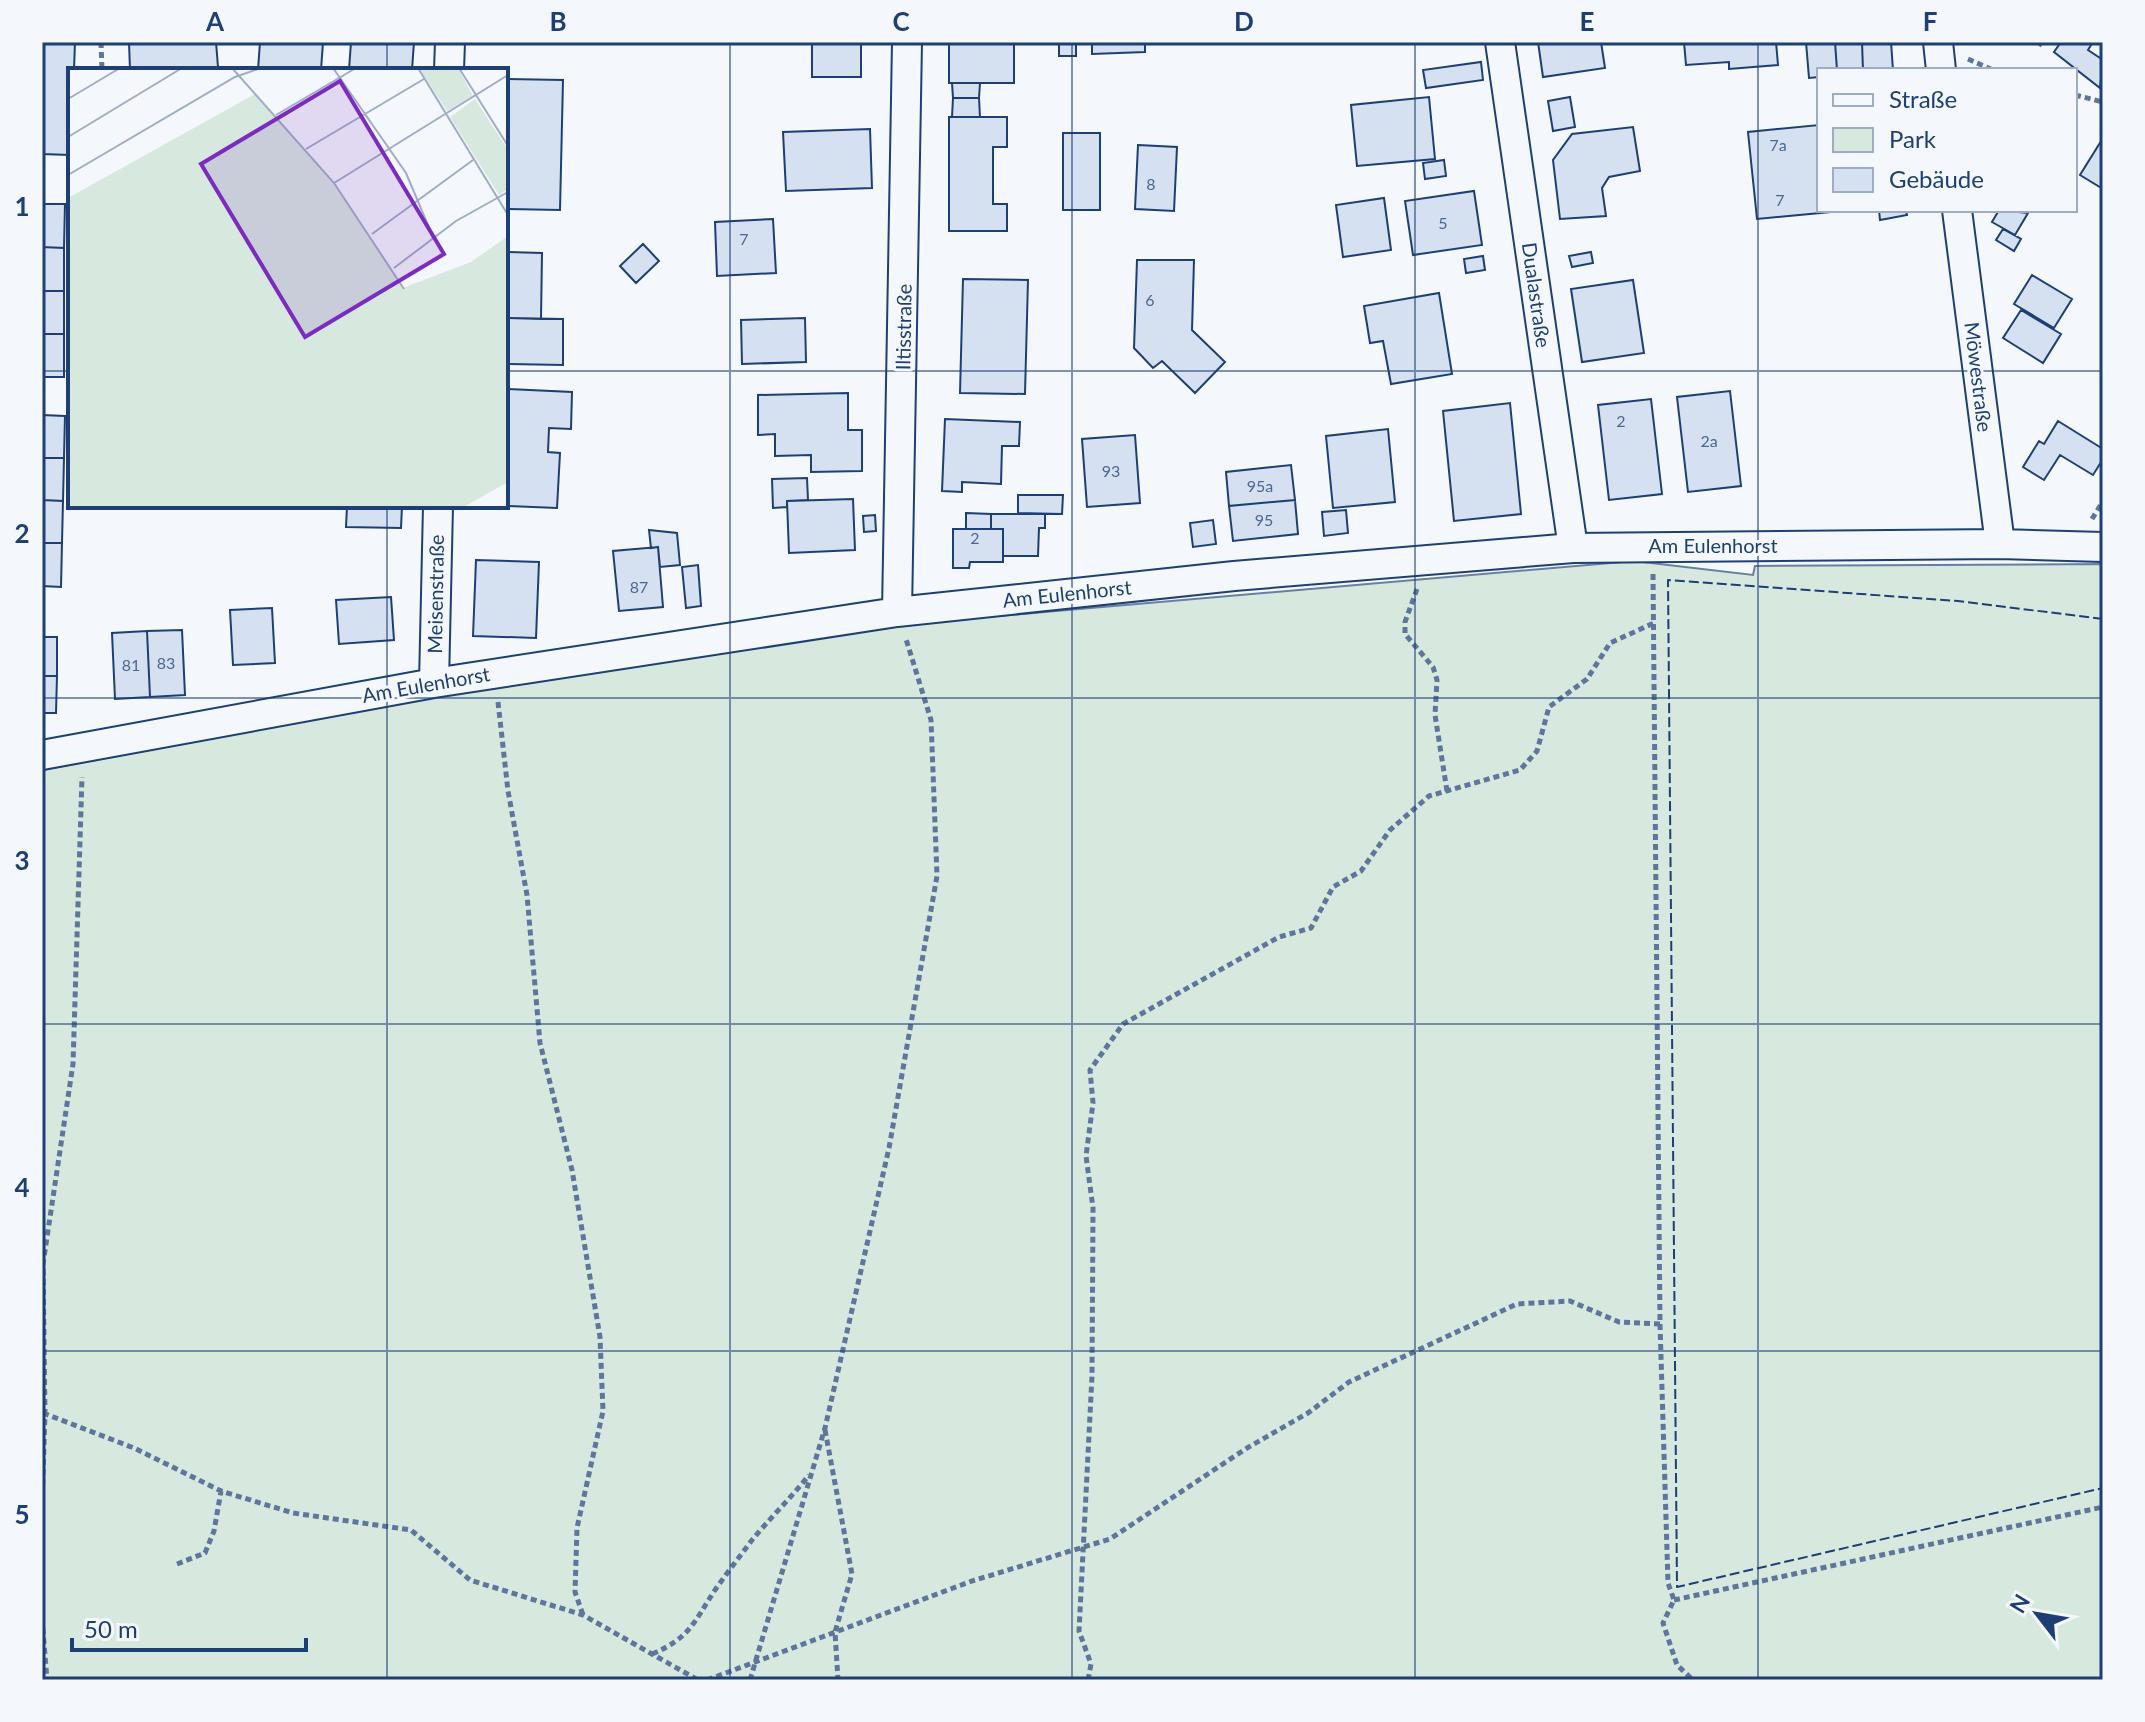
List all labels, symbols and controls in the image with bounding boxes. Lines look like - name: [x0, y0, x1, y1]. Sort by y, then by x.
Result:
- text: A: [205, 5, 225, 37]
- text: B: [549, 5, 567, 37]
- text: C: [892, 5, 910, 37]
- text: D: [1234, 5, 1254, 37]
- text: E: [1580, 5, 1594, 37]
- text: F: [1923, 5, 1937, 37]
- inset map: [68, 68, 508, 508]
- legend: [1817, 68, 2077, 212]
- text: Straße: [1889, 84, 1957, 113]
- text: Park: [1889, 124, 1937, 153]
- house number: 7a: [1769, 135, 1787, 154]
- text: Gebäude: [1889, 164, 1984, 193]
- house number: 8: [1146, 174, 1156, 193]
- text: 1: [14, 190, 30, 222]
- house number: 7: [1775, 190, 1785, 209]
- house number: 5: [1438, 213, 1448, 232]
- house number: 7: [739, 229, 749, 248]
- street label: Dualastraße: [1518, 241, 1556, 349]
- street label: Iltisstraße: [890, 284, 916, 370]
- house number: 6: [1145, 290, 1155, 309]
- street label: Möwestraße: [1960, 321, 1998, 433]
- house number: 2: [1616, 411, 1626, 430]
- house number: 2a: [1700, 431, 1718, 450]
- house number: 93: [1102, 461, 1120, 480]
- house number: 95a: [1247, 476, 1273, 495]
- house number: 95: [1255, 510, 1273, 529]
- text: 2: [14, 517, 30, 549]
- house number: 2: [970, 528, 980, 547]
- street label: Am Eulenhorst: [1648, 533, 1778, 557]
- street label: Meisenstraße: [422, 534, 448, 654]
- street label: Am Eulenhorst: [1001, 574, 1132, 612]
- house number: 87: [630, 577, 648, 596]
- house number: 83: [157, 653, 175, 672]
- house number: 81: [122, 655, 140, 674]
- street label: Am Eulenhorst: [360, 661, 492, 707]
- text: 3: [14, 844, 30, 876]
- text: 4: [14, 1171, 30, 1203]
- text: 5: [14, 1498, 30, 1530]
- north arrow: [1997, 1574, 2077, 1654]
- text: N: [2003, 1589, 2035, 1618]
- scale bar: [72, 1602, 306, 1652]
- text: 50 m: [84, 1614, 138, 1643]

